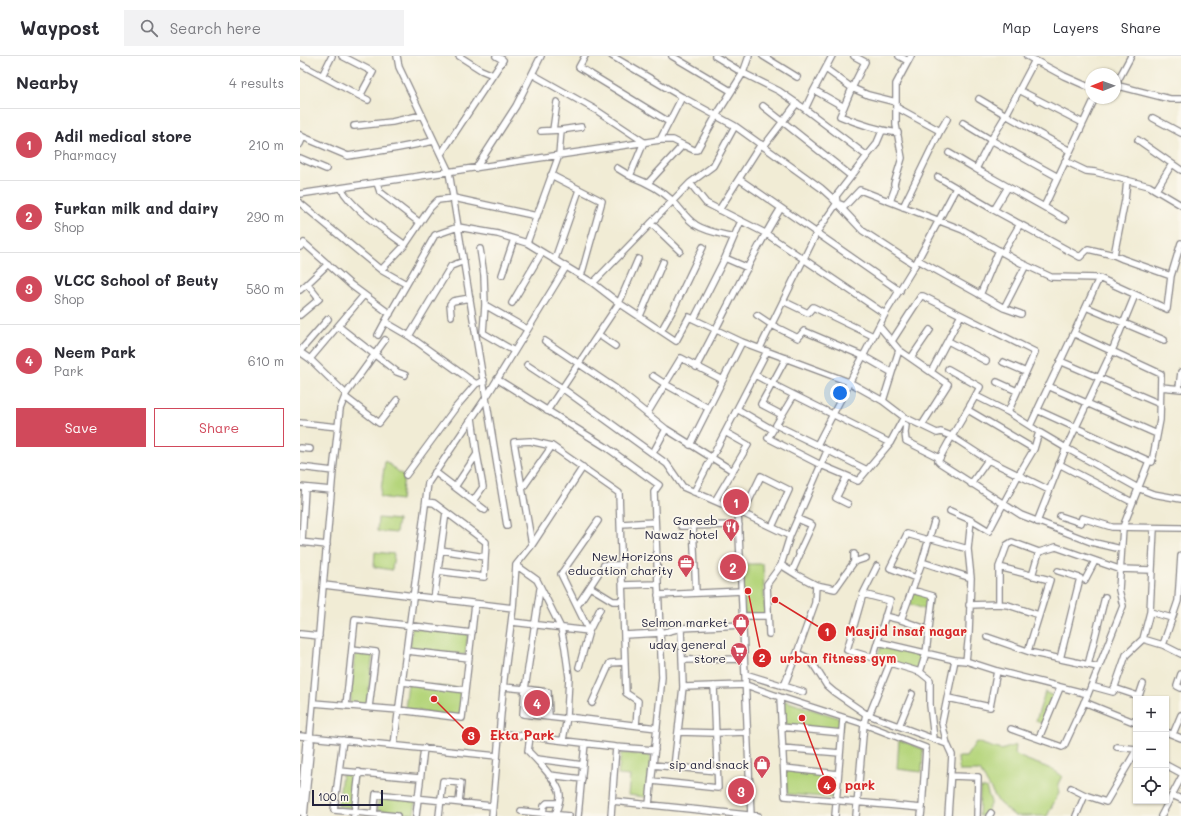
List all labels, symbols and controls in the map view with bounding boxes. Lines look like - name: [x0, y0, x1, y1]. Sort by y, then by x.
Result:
- search box: [124, 10, 404, 46]
- text: Waypost: [20, 15, 100, 40]
- icon: search: [138, 17, 160, 39]
- text: Search here: [170, 18, 261, 38]
- text: Map: [1002, 18, 1031, 37]
- text: Layers: [1053, 18, 1099, 37]
- text: Share: [1121, 18, 1161, 37]
- north arrow: [1085, 68, 1121, 104]
- text: Nearby: [16, 71, 78, 93]
- text: 4 results: [229, 74, 284, 91]
- text: Adil medical store: [54, 126, 192, 146]
- text: 1: [26, 136, 32, 153]
- text: 210 m: [248, 136, 284, 153]
- text: Pharmacy: [54, 146, 117, 163]
- text: Furkan milk and dairy: [54, 198, 218, 218]
- text: 2: [25, 208, 33, 225]
- text: 290 m: [247, 208, 284, 225]
- text: Shop: [54, 218, 84, 235]
- text: VLCC School of Beuty: [54, 270, 218, 290]
- text: 3: [25, 280, 33, 297]
- text: 580 m: [246, 280, 284, 297]
- text: Shop: [54, 290, 84, 307]
- text: Neem Park: [54, 342, 136, 362]
- text: 4: [25, 352, 33, 369]
- text: 610 m: [248, 352, 284, 369]
- text: Park: [54, 362, 83, 379]
- your location: [830, 383, 850, 403]
- button: Save: [16, 408, 146, 447]
- button: Share: [154, 408, 284, 447]
- pin: 1: [723, 487, 749, 517]
- place label: Gareeb Nawaz hotel: [645, 512, 718, 542]
- restaurant icon: Gareeb Nawaz hotel: [721, 517, 741, 542]
- place label: New Horizons education charity: [568, 548, 673, 578]
- pin: 2: [720, 552, 746, 582]
- office icon: New Horizons education charity: [676, 553, 696, 578]
- shop icon: Selmon market: [731, 612, 751, 637]
- place label: Selmon market: [641, 614, 728, 630]
- callout: Masjid insaf nagar: [817, 619, 974, 644]
- text: Masjid insaf nagar: [845, 622, 967, 639]
- text: 1: [824, 623, 830, 639]
- place label: uday general store: [649, 636, 726, 666]
- supermarket icon: uday general store: [729, 641, 749, 666]
- callout: urban fitness gym: [752, 646, 905, 671]
- text: 2: [759, 649, 766, 665]
- text: urban fitness gym: [780, 649, 896, 667]
- pin: 4: [524, 688, 550, 718]
- map controls: [1133, 696, 1169, 804]
- button: +: [1133, 696, 1169, 732]
- callout: Ekta Park: [461, 723, 562, 748]
- text: Ekta Park: [490, 726, 554, 743]
- text: 3: [467, 727, 475, 743]
- button: −: [1133, 732, 1169, 768]
- shop icon: sip and snack: [752, 754, 772, 779]
- place label: sip and snack: [669, 756, 749, 772]
- button: locate: [1133, 768, 1169, 804]
- callout: park: [817, 773, 883, 798]
- pin: 3: [728, 776, 754, 806]
- text: park: [845, 776, 875, 793]
- text: 4: [823, 777, 831, 793]
- scale bar: [312, 788, 383, 807]
- text: 100 m: [318, 789, 349, 804]

